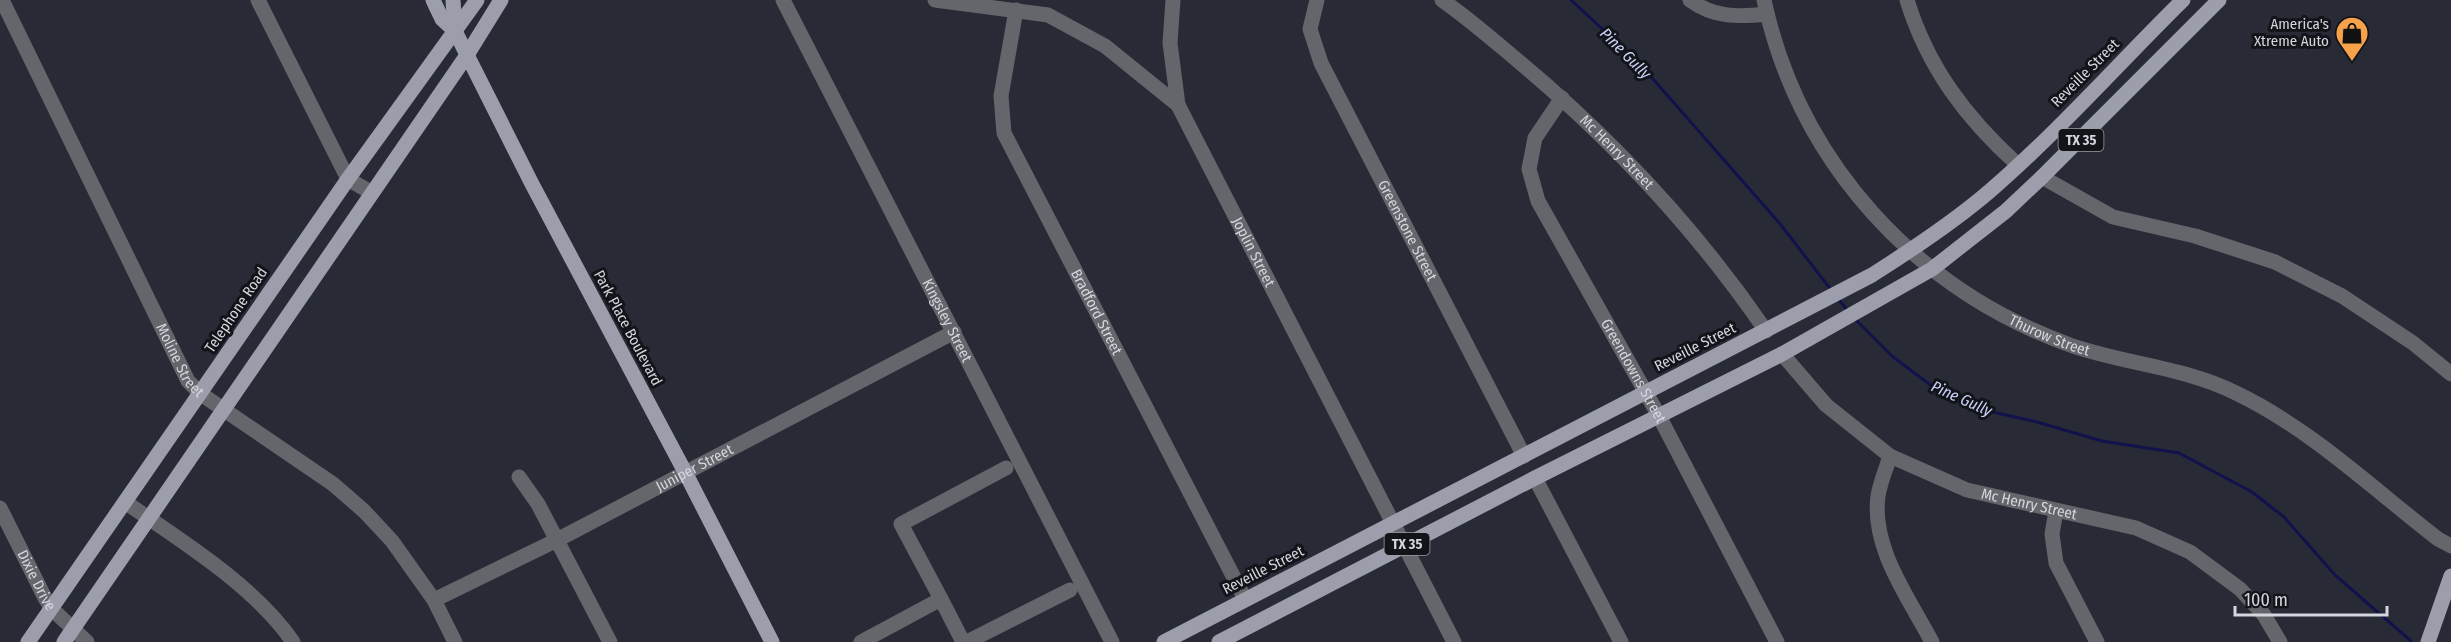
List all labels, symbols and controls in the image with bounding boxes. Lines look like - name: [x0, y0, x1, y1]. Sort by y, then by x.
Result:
- place label: America's Xtreme Auto: [2254, 15, 2329, 50]
- shop icon: America's Xtreme Auto: [2334, 15, 2370, 62]
- water label: Pine Gully: [1596, 24, 1656, 84]
- street label: Reveille Street: [2047, 35, 2123, 111]
- street label: Mc Henry Street: [1576, 111, 1658, 193]
- road number: TX 35: [2058, 129, 2104, 151]
- street label: Greenstone Street: [1374, 177, 1441, 284]
- street label: Joplin Street: [1228, 214, 1279, 290]
- street label: Telephone Road: [201, 264, 271, 356]
- street label: Bradford Street: [1067, 266, 1126, 358]
- street label: Park Place Boulevard: [590, 267, 666, 389]
- street label: Kingsley Street: [918, 276, 976, 365]
- street label: Thurow Street: [2006, 311, 2092, 360]
- street label: Greendowns Street: [1597, 316, 1670, 426]
- street label: Reveille Street: [1651, 319, 1739, 375]
- street label: Moline Street: [152, 320, 208, 401]
- water label: Pine Gully: [1928, 377, 1996, 421]
- street label: Juniper Street: [653, 440, 736, 496]
- street label: Mc Henry Street: [1980, 484, 2079, 523]
- road number: TX 35: [1384, 533, 1430, 555]
- street label: Reveille Street: [1219, 542, 1307, 598]
- street label: Dixie Drive: [14, 547, 60, 614]
- scale bar: [2235, 579, 2386, 617]
- text: 100 m: [2244, 589, 2288, 611]

